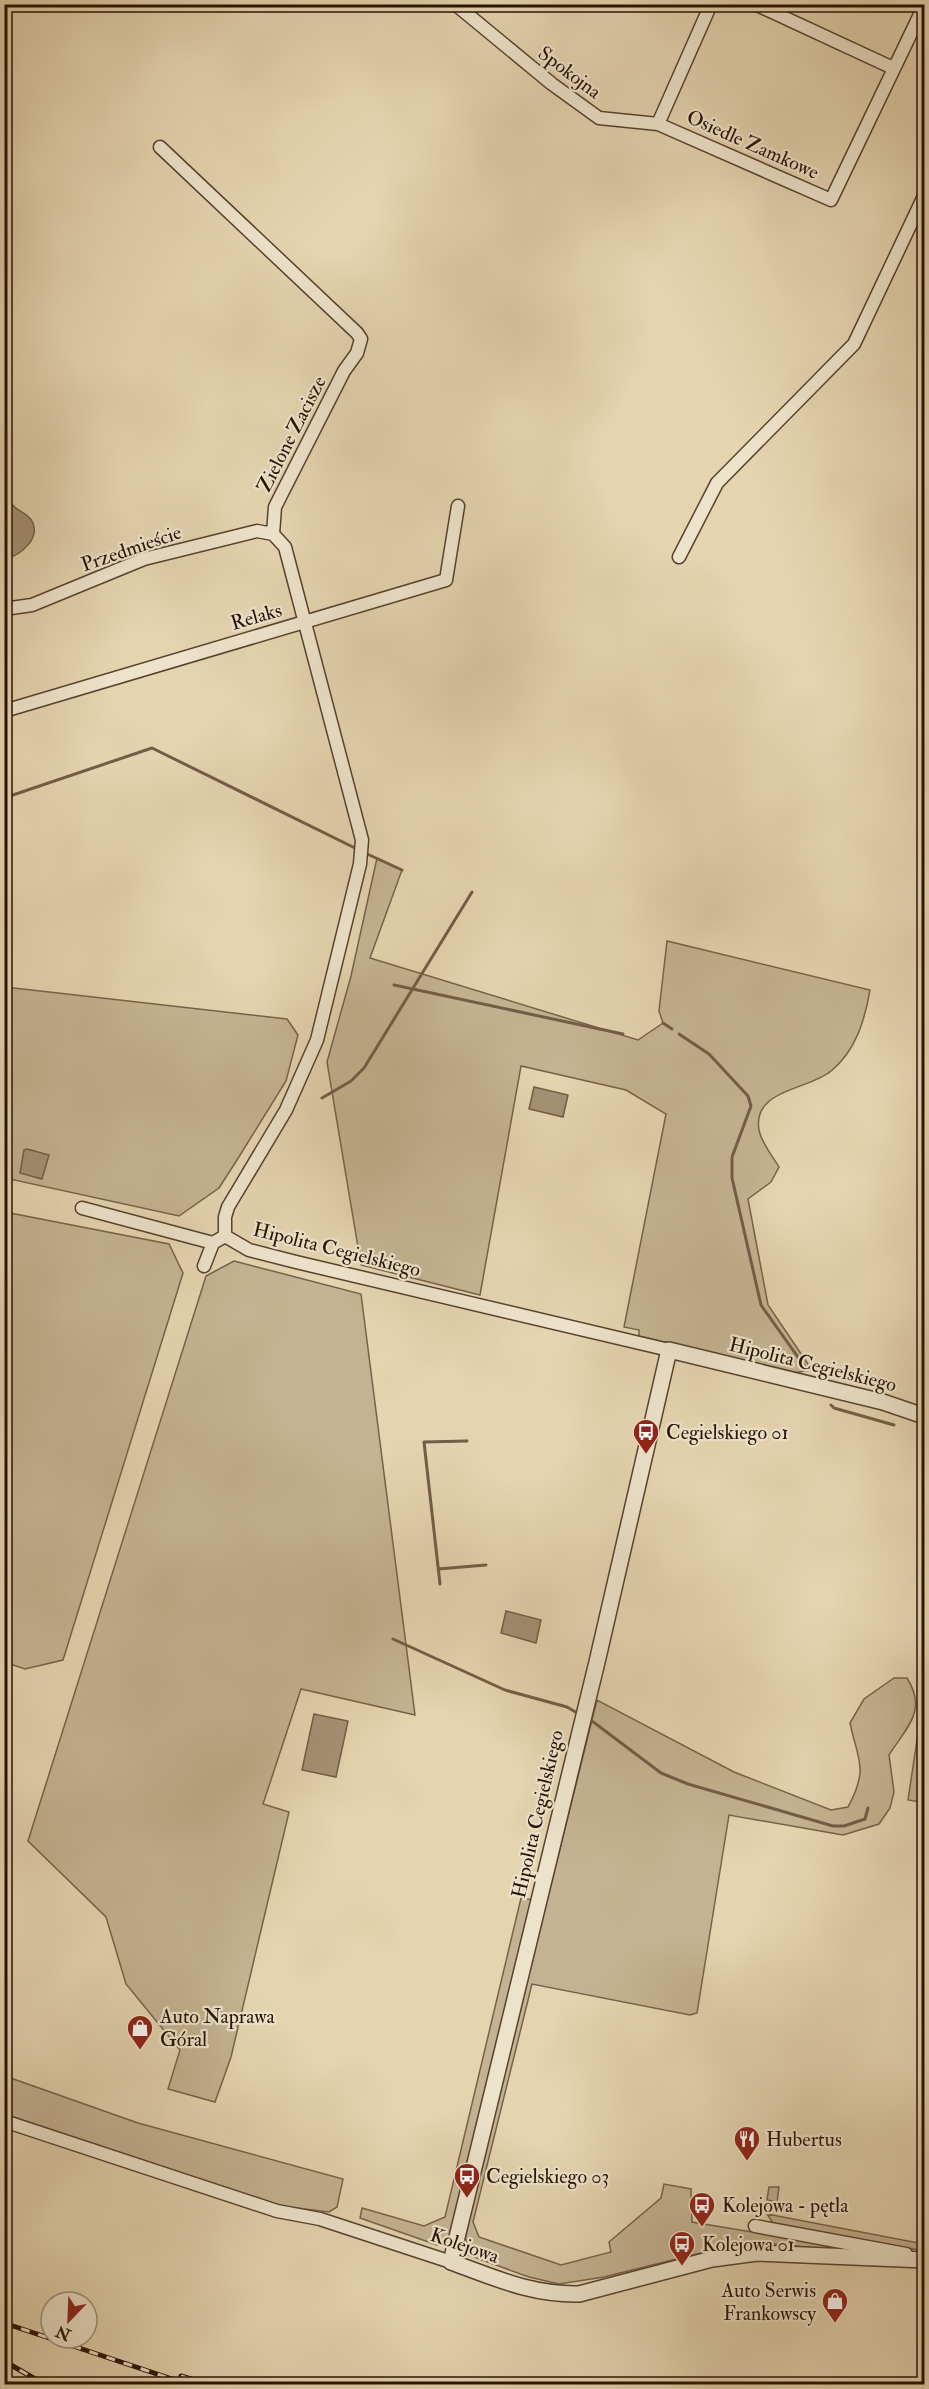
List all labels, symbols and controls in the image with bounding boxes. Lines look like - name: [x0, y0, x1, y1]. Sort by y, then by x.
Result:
- street label: Spokojna: [533, 41, 607, 106]
- street label: Osiedle Zamkowe: [683, 104, 823, 185]
- street label: Zielone Zacisze: [251, 372, 332, 497]
- street label: Przedmieście: [78, 520, 185, 577]
- street label: Relaks: [228, 597, 285, 636]
- street label: Hipolita Cegielskiego: [250, 1217, 423, 1283]
- street label: Hipolita Cegielskiego: [726, 1332, 899, 1398]
- bus stop icon: Cegielskiego 01: [631, 1417, 661, 1455]
- place label: Cegielskiego 01: [666, 1420, 789, 1445]
- street label: Hipolita Cegielskiego: [506, 1728, 570, 1901]
- place label: Auto Naprawa Góral: [159, 2004, 276, 2052]
- shop icon: Auto Naprawa Góral: [125, 2013, 155, 2051]
- restaurant icon: Hubertus: [732, 2124, 762, 2162]
- place label: Hubertus: [766, 2127, 842, 2152]
- bus stop icon: Cegielskiego 03: [452, 2161, 482, 2199]
- place label: Cegielskiego 03: [486, 2164, 609, 2189]
- bus stop icon: Kolejowa - pętla: [687, 2190, 717, 2228]
- place label: Kolejowa - pętla: [722, 2193, 849, 2219]
- street label: Kolejowa: [427, 2222, 503, 2269]
- bus stop icon: Kolejowa 01: [667, 2229, 697, 2267]
- place label: Kolejowa 01: [702, 2232, 795, 2257]
- place label: Auto Serwis Frankowscy: [720, 2278, 817, 2326]
- shop icon: Auto Serwis Frankowscy: [820, 2286, 850, 2324]
- north arrow: [39, 2290, 99, 2350]
- text: N: [52, 2321, 75, 2345]

